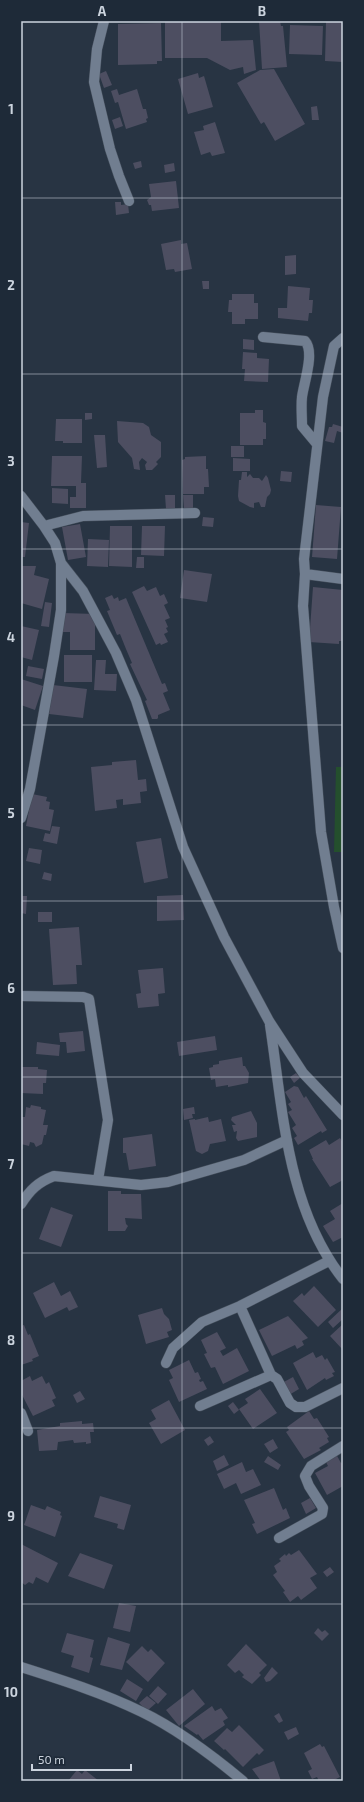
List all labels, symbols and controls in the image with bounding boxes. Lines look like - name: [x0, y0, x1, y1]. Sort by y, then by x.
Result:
- text: A: [98, 3, 107, 19]
- text: B: [258, 3, 266, 19]
- text: 1: [8, 101, 14, 117]
- text: 2: [7, 277, 15, 293]
- text: 3: [7, 453, 15, 469]
- text: 4: [7, 629, 15, 645]
- text: 5: [7, 805, 15, 821]
- text: 6: [7, 980, 15, 996]
- text: 7: [8, 1156, 15, 1172]
- text: 8: [7, 1332, 15, 1348]
- text: 9: [7, 1508, 15, 1524]
- text: 10: [4, 1684, 18, 1700]
- scale bar: [32, 1746, 131, 1772]
- text: 50 m: [38, 1752, 65, 1766]

